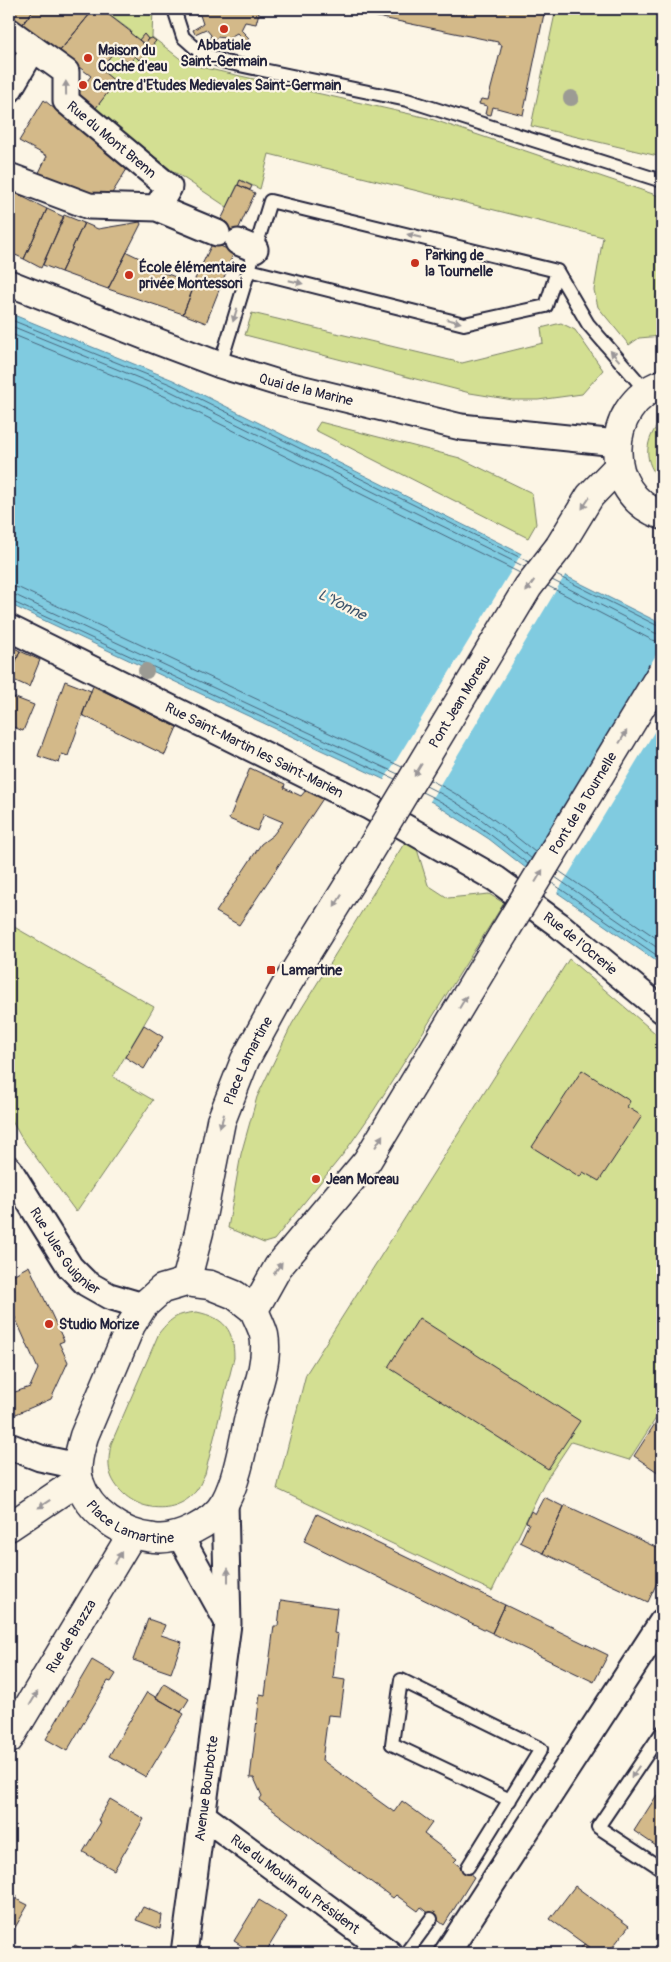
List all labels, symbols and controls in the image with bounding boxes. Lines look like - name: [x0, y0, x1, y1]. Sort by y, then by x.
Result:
- marker: Abbatiale Saint-Germain: [218, 23, 230, 35]
- place label: Abbatiale Saint-Germain: [181, 37, 267, 70]
- place label: Maison du Coche d'eau: [98, 42, 168, 75]
- marker: Maison du Coche d'eau: [82, 52, 94, 64]
- place label: Centre d'Etudes Medievales Saint-Germain: [93, 77, 342, 94]
- marker: Centre d'Etudes Medievales Saint-Germain: [77, 79, 89, 91]
- one-way arrow: [62, 80, 70, 96]
- street label: Rue du Mont Brenn: [64, 97, 160, 182]
- one-way arrow: [406, 232, 421, 240]
- place label: Parking de la Tournelle: [425, 247, 494, 280]
- marker: Parking de la Tournelle: [409, 257, 421, 269]
- place label: École élémentaire privée Montessori: [139, 258, 247, 292]
- marker: École élémentaire privée Montessori: [123, 269, 135, 281]
- one-way arrow: [289, 278, 304, 286]
- one-way arrow: [231, 307, 239, 322]
- one-way arrow: [446, 318, 461, 326]
- one-way arrow: [609, 350, 621, 362]
- street label: Quai de la Marine: [257, 369, 355, 409]
- one-way arrow: [581, 496, 591, 510]
- one-way arrow: [524, 579, 535, 592]
- water label: L'Yonne: [315, 585, 371, 625]
- street label: Pont Jean Moreau: [425, 652, 494, 751]
- street label: Rue Saint-Martin les Saint-Marien: [163, 698, 347, 801]
- one-way arrow: [618, 731, 627, 744]
- street label: Pont de la Tournelle: [545, 749, 620, 857]
- one-way arrow: [413, 763, 423, 776]
- one-way arrow: [534, 870, 543, 883]
- one-way arrow: [334, 895, 343, 908]
- street label: Rue de l'Ocrerie: [540, 908, 621, 978]
- place label: Lamartine: [281, 962, 343, 979]
- marker: Lamartine: [265, 964, 277, 976]
- one-way arrow: [458, 995, 467, 1008]
- street label: Place Lamartine: [220, 1013, 276, 1107]
- one-way arrow: [217, 1114, 225, 1129]
- one-way arrow: [374, 1134, 383, 1147]
- place label: Jean Moreau: [326, 1171, 399, 1188]
- marker: Jean Moreau: [310, 1173, 322, 1185]
- street label: Rue Jules Guignier: [26, 1204, 103, 1298]
- one-way arrow: [273, 1261, 283, 1275]
- place label: Studio Morize: [59, 1316, 140, 1333]
- marker: Studio Morize: [43, 1318, 55, 1330]
- street label: Place Lamartine: [83, 1497, 175, 1547]
- one-way arrow: [37, 1499, 51, 1509]
- one-way arrow: [113, 1552, 122, 1565]
- one-way arrow: [224, 1567, 232, 1583]
- street label: Rue de Brazza: [42, 1596, 99, 1676]
- one-way arrow: [29, 1691, 38, 1704]
- street label: Avenue Bourbotte: [191, 1735, 221, 1842]
- one-way arrow: [630, 1765, 640, 1779]
- street label: Rue du Moulin du Président: [227, 1831, 363, 1937]

